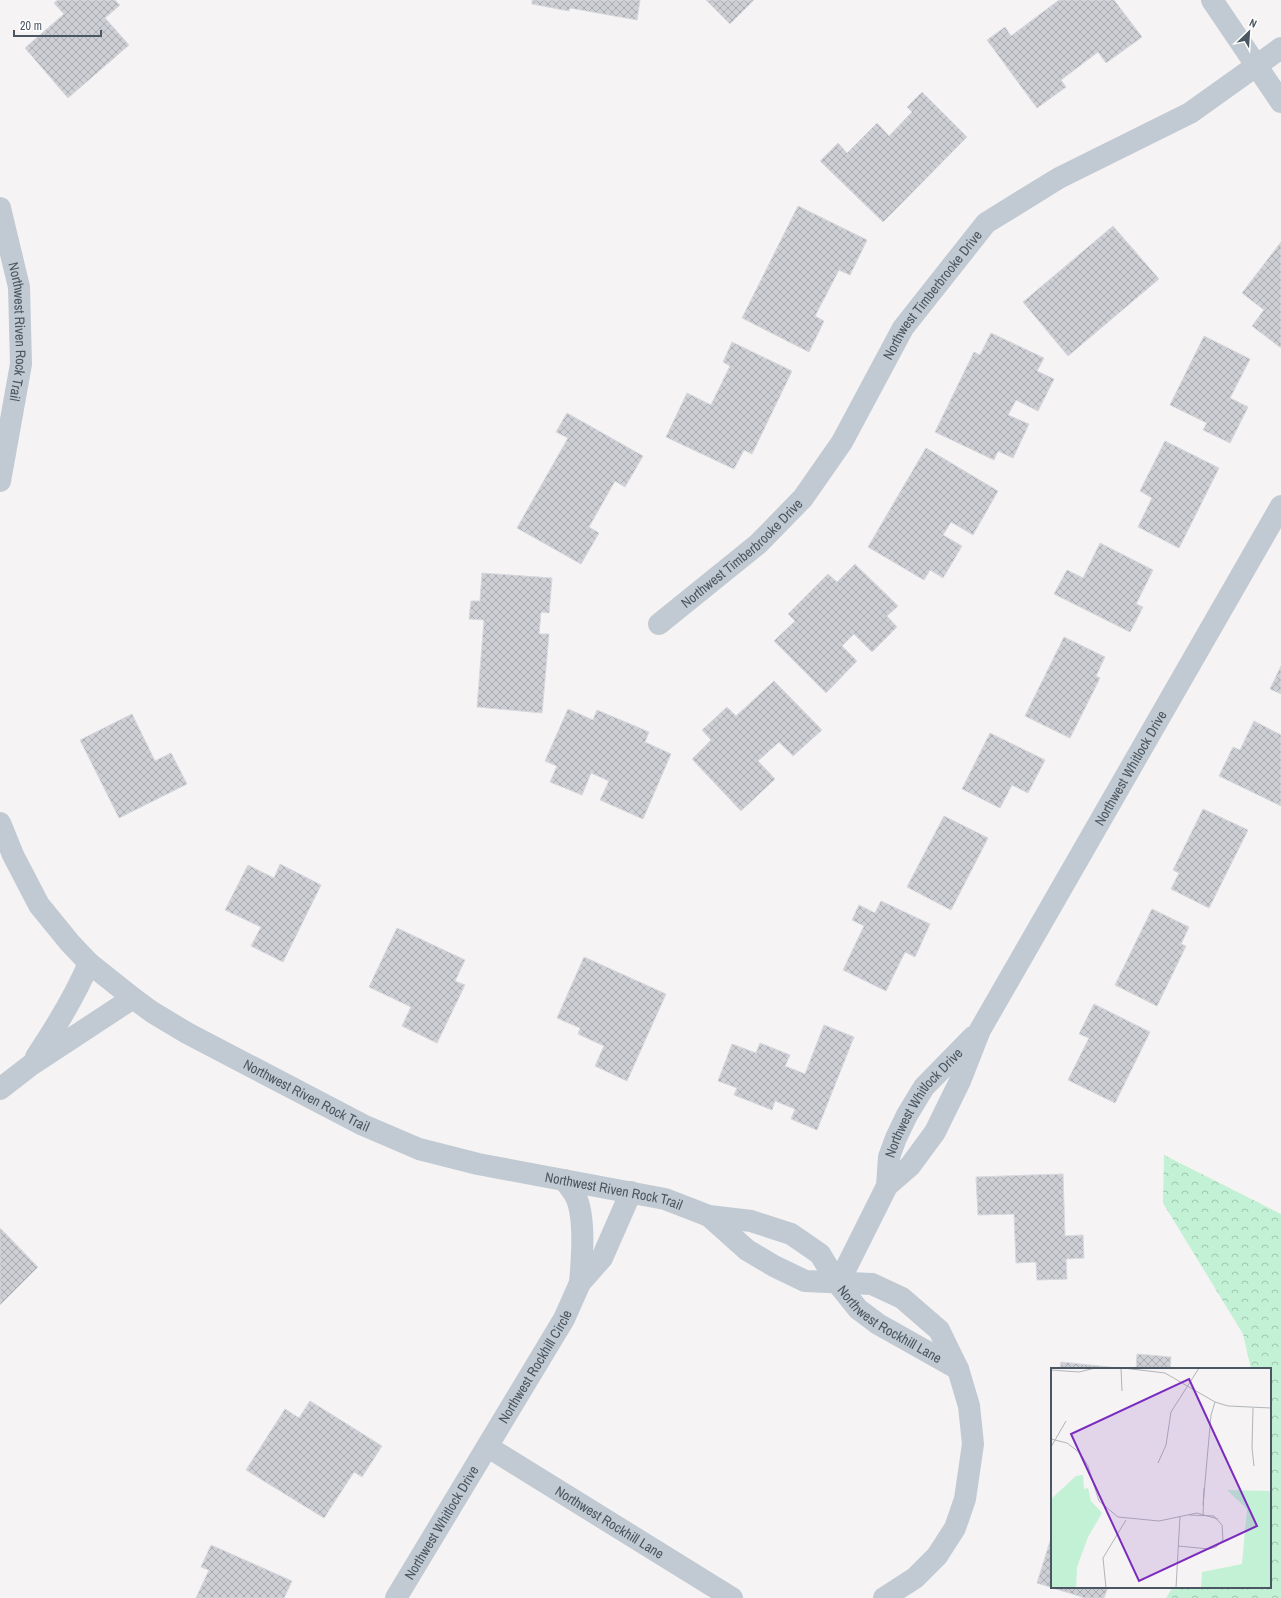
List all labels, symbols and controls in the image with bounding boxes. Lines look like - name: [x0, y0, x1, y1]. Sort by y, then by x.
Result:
- scale bar: [14, 12, 101, 38]
- north arrow: [1229, 12, 1269, 52]
- text: N: [1247, 15, 1259, 31]
- text: 20 m: [20, 18, 42, 34]
- street label: Northwest Timberbrooke Drive: [879, 227, 986, 363]
- street label: Northwest Riven Rock Trail: [4, 260, 30, 403]
- street label: Northwest Timberbrooke Drive: [677, 495, 806, 612]
- street label: Northwest Whitlock Drive: [1090, 707, 1171, 829]
- street label: Northwest Whitlock Drive: [881, 1044, 966, 1160]
- street label: Northwest Riven Rock Trail: [240, 1055, 372, 1136]
- street label: Northwest Riven Rock Trail: [544, 1168, 685, 1214]
- street label: Northwest Rockhill Lane: [834, 1282, 945, 1367]
- street label: Northwest Rockhill Circle: [494, 1307, 576, 1427]
- inset map: [1051, 1368, 1271, 1588]
- street label: Northwest Whitlock Drive: [400, 1462, 483, 1583]
- street label: Northwest Rockhill Lane: [552, 1482, 667, 1563]

